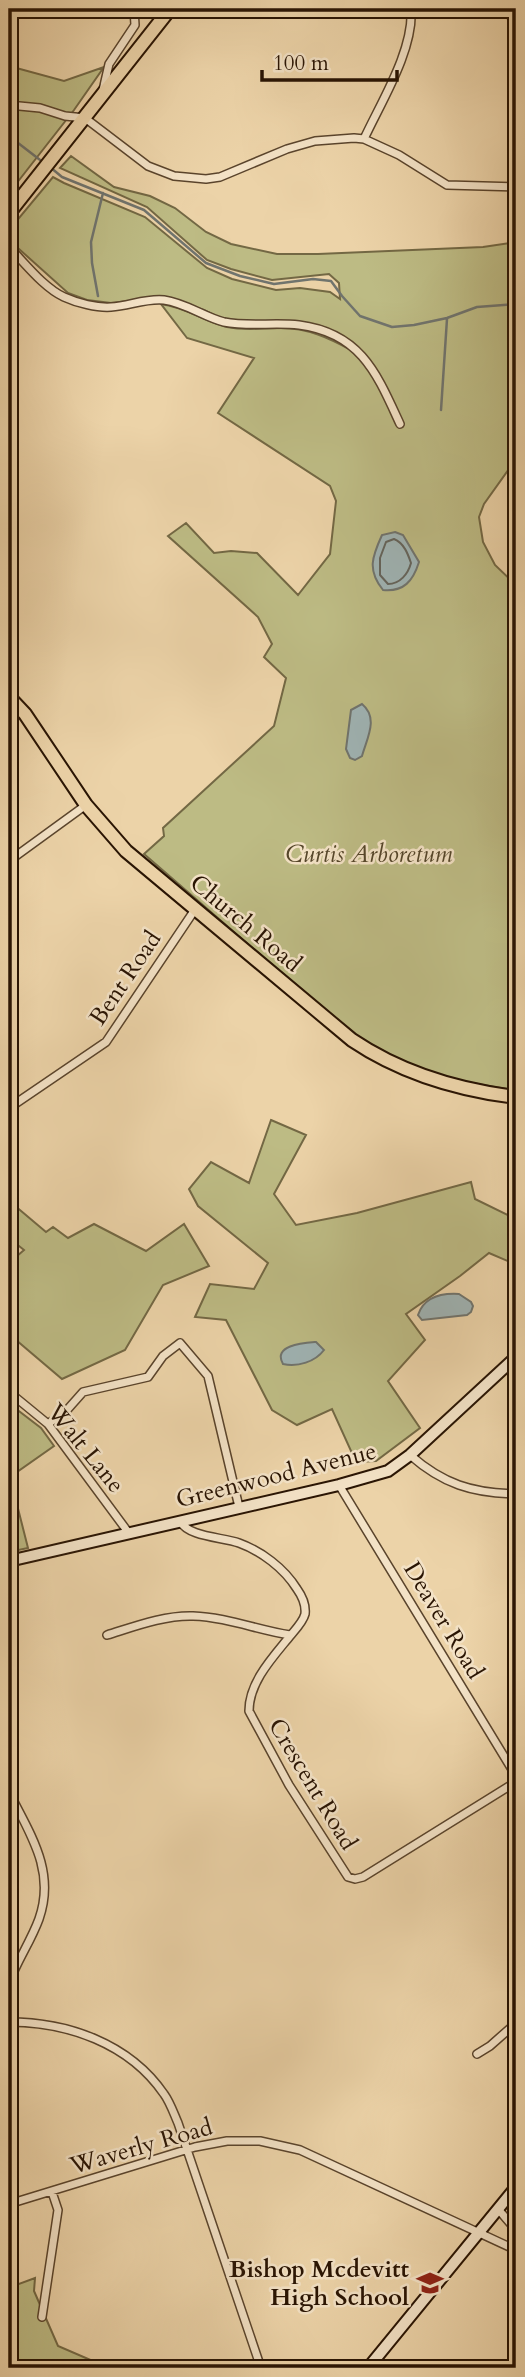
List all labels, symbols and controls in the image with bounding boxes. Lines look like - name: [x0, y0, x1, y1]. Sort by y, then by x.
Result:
- scale bar: [262, 38, 397, 82]
- text: 100 m: [273, 49, 329, 78]
- park label: Curtis Arboretum: [285, 838, 453, 871]
- street label: Church Road: [183, 867, 309, 980]
- street label: Bent Road: [82, 924, 169, 1032]
- street label: Walt Lane: [39, 1396, 132, 1500]
- street label: Greenwood Avenue: [172, 1435, 380, 1516]
- street label: Deaver Road: [395, 1555, 492, 1685]
- street label: Crescent Road: [260, 1712, 365, 1857]
- street label: Waverly Road: [65, 2110, 216, 2183]
- place label: Bishop Mcdevitt High School: [229, 2253, 410, 2314]
- school or university icon: Bishop Mcdevitt High School: [415, 2268, 445, 2298]

